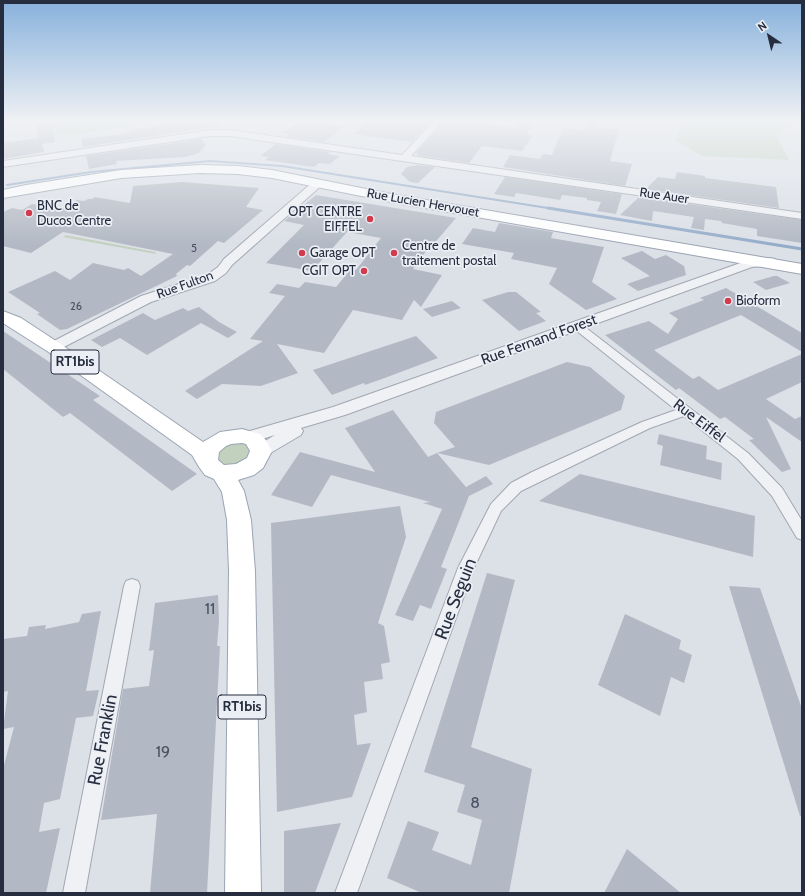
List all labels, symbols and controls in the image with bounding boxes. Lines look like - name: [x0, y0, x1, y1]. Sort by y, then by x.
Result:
- north arrow: [749, 16, 789, 56]
- text: N: [755, 18, 769, 34]
- street label: Rue Lucien Hervouet: [366, 185, 480, 221]
- street label: Rue Auer: [638, 185, 690, 207]
- place label: BNC de Ducos Centre: [37, 198, 111, 229]
- place label: OPT CENTRE EIFFEL: [288, 204, 362, 235]
- marker: BNC de Ducos Centre: [24, 208, 34, 218]
- marker: OPT CENTRE EIFFEL: [365, 214, 375, 224]
- place label: Centre de traitement postal: [402, 238, 496, 269]
- house number: 5: [191, 242, 197, 256]
- place label: Garage OPT: [310, 245, 376, 261]
- marker: Garage OPT: [297, 248, 307, 258]
- marker: Centre de traitement postal: [389, 248, 399, 258]
- place label: CGIT OPT: [302, 263, 356, 279]
- marker: CGIT OPT: [359, 266, 369, 276]
- street label: Rue Fulton: [155, 268, 215, 302]
- place label: Bioform: [736, 293, 780, 309]
- marker: Bioform: [723, 296, 733, 306]
- house number: 26: [70, 300, 82, 314]
- street label: Rue Fernand Forest: [479, 311, 599, 369]
- road number: RT1bis: [51, 350, 99, 374]
- street label: Rue Eiffel: [669, 396, 729, 446]
- street label: Rue Seguin: [431, 555, 481, 643]
- house number: 11: [205, 599, 215, 619]
- street label: Rue Franklin: [84, 693, 122, 787]
- road number: RT1bis: [218, 695, 266, 719]
- house number: 19: [156, 742, 170, 762]
- house number: 8: [470, 793, 480, 813]

